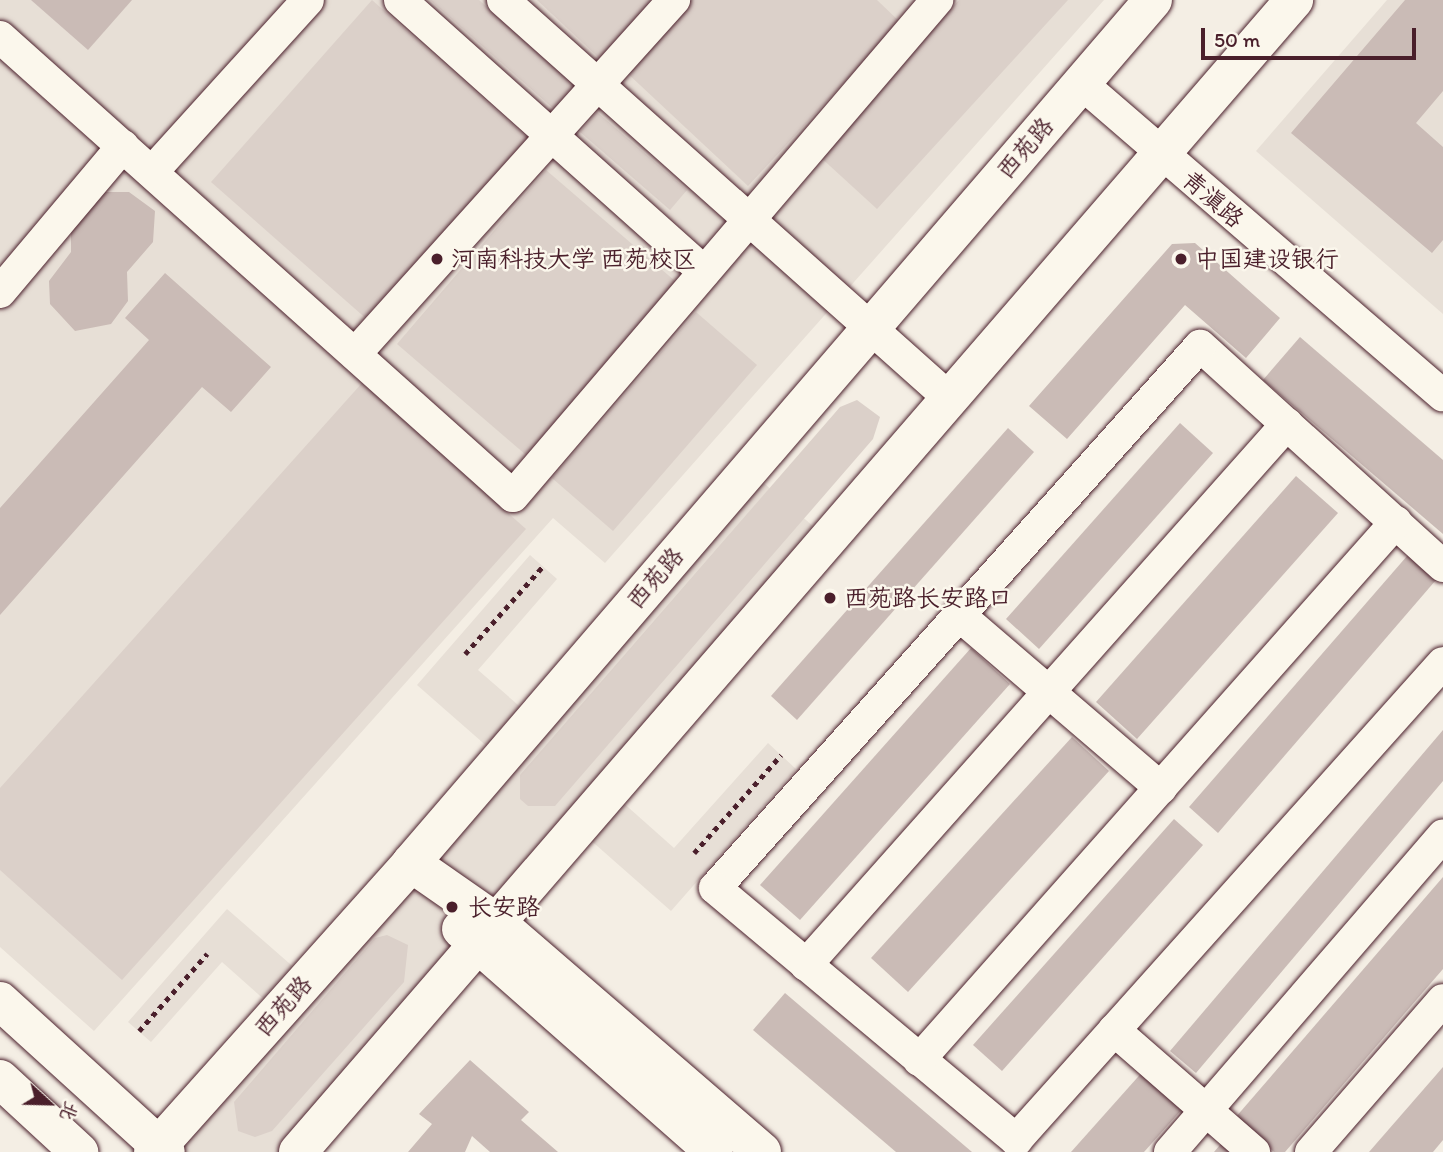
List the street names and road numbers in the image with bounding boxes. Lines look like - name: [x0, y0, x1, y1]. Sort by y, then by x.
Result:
- street label: 西苑路: [991, 111, 1059, 185]
- street label: 青滇路: [1176, 165, 1250, 233]
- street label: 西苑路: [621, 541, 689, 615]
- street label: 西苑路: [248, 970, 318, 1042]

